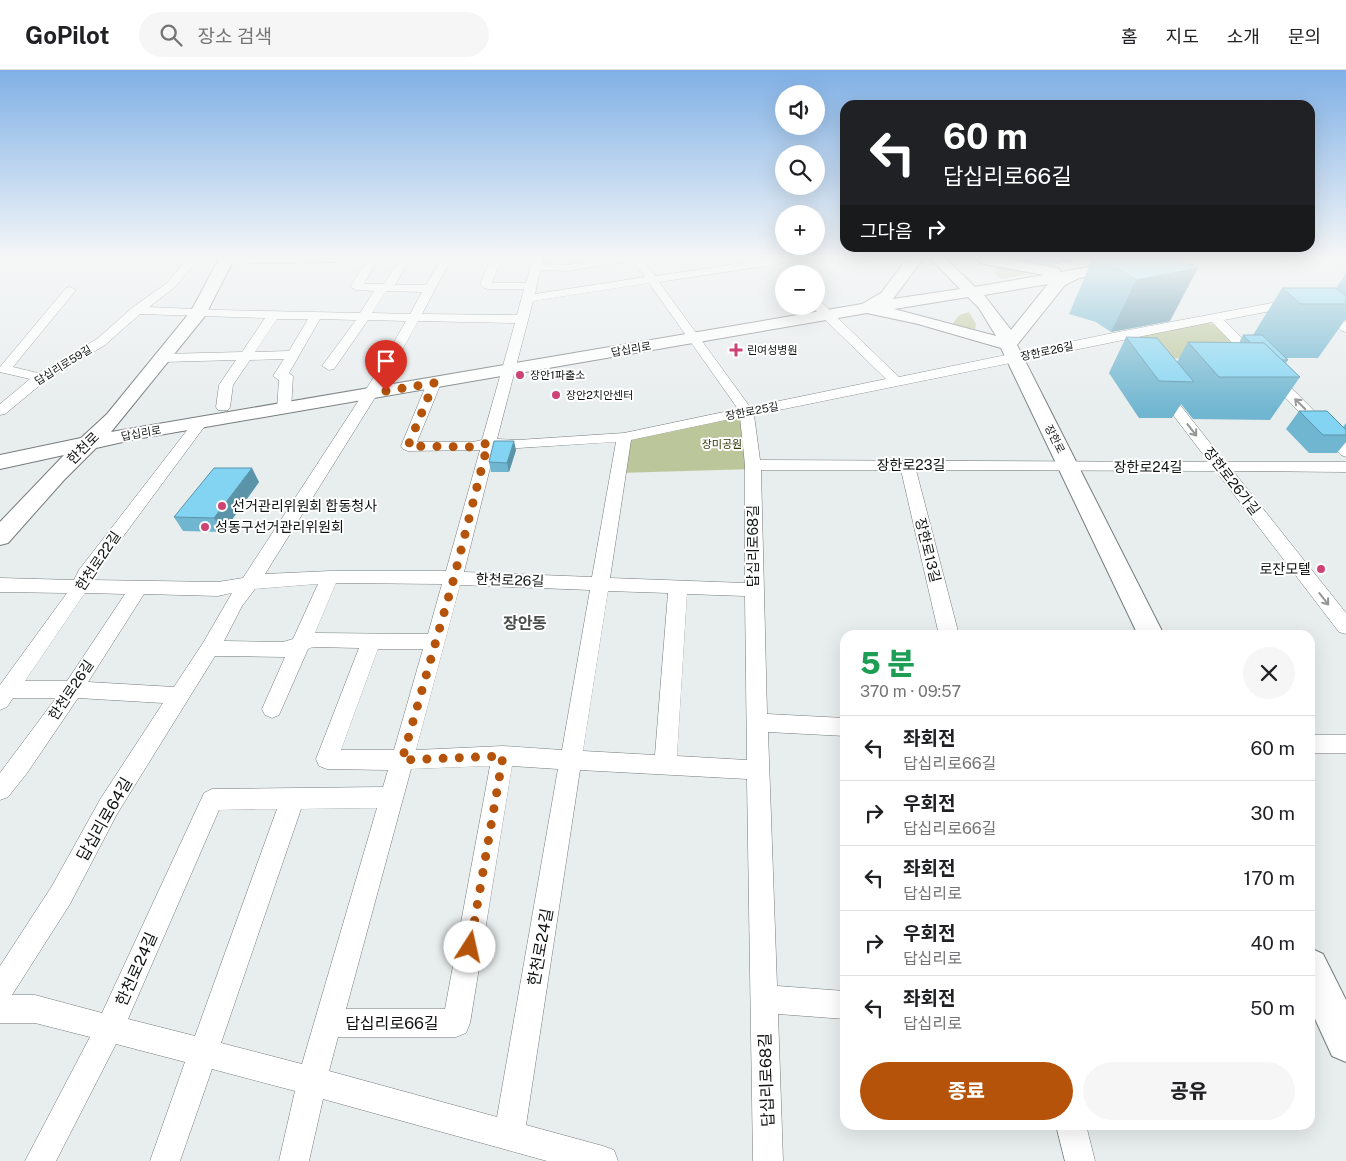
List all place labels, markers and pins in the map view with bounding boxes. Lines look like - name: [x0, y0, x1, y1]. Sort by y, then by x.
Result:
- pin: [365, 340, 407, 391]
- marker: 린여성병원: [729, 343, 743, 357]
- place label: 린여성병원: [747, 344, 798, 356]
- marker: 장안1파출소: [514, 369, 526, 381]
- place label: 장안1파출소: [530, 369, 585, 381]
- marker: 장안2치안센터: [550, 389, 562, 401]
- place label: 장안2치안센터: [566, 389, 633, 401]
- place label: 선거관리위원회 합동청사: [232, 498, 377, 514]
- marker: 선거관리위원회 합동청사: [216, 500, 228, 512]
- place label: 성동구선거관리위원회: [215, 519, 344, 535]
- marker: 성동구선거관리위원회: [199, 521, 211, 533]
- place label: 로잔모텔: [1259, 561, 1311, 577]
- marker: 로잔모텔: [1315, 563, 1327, 575]

